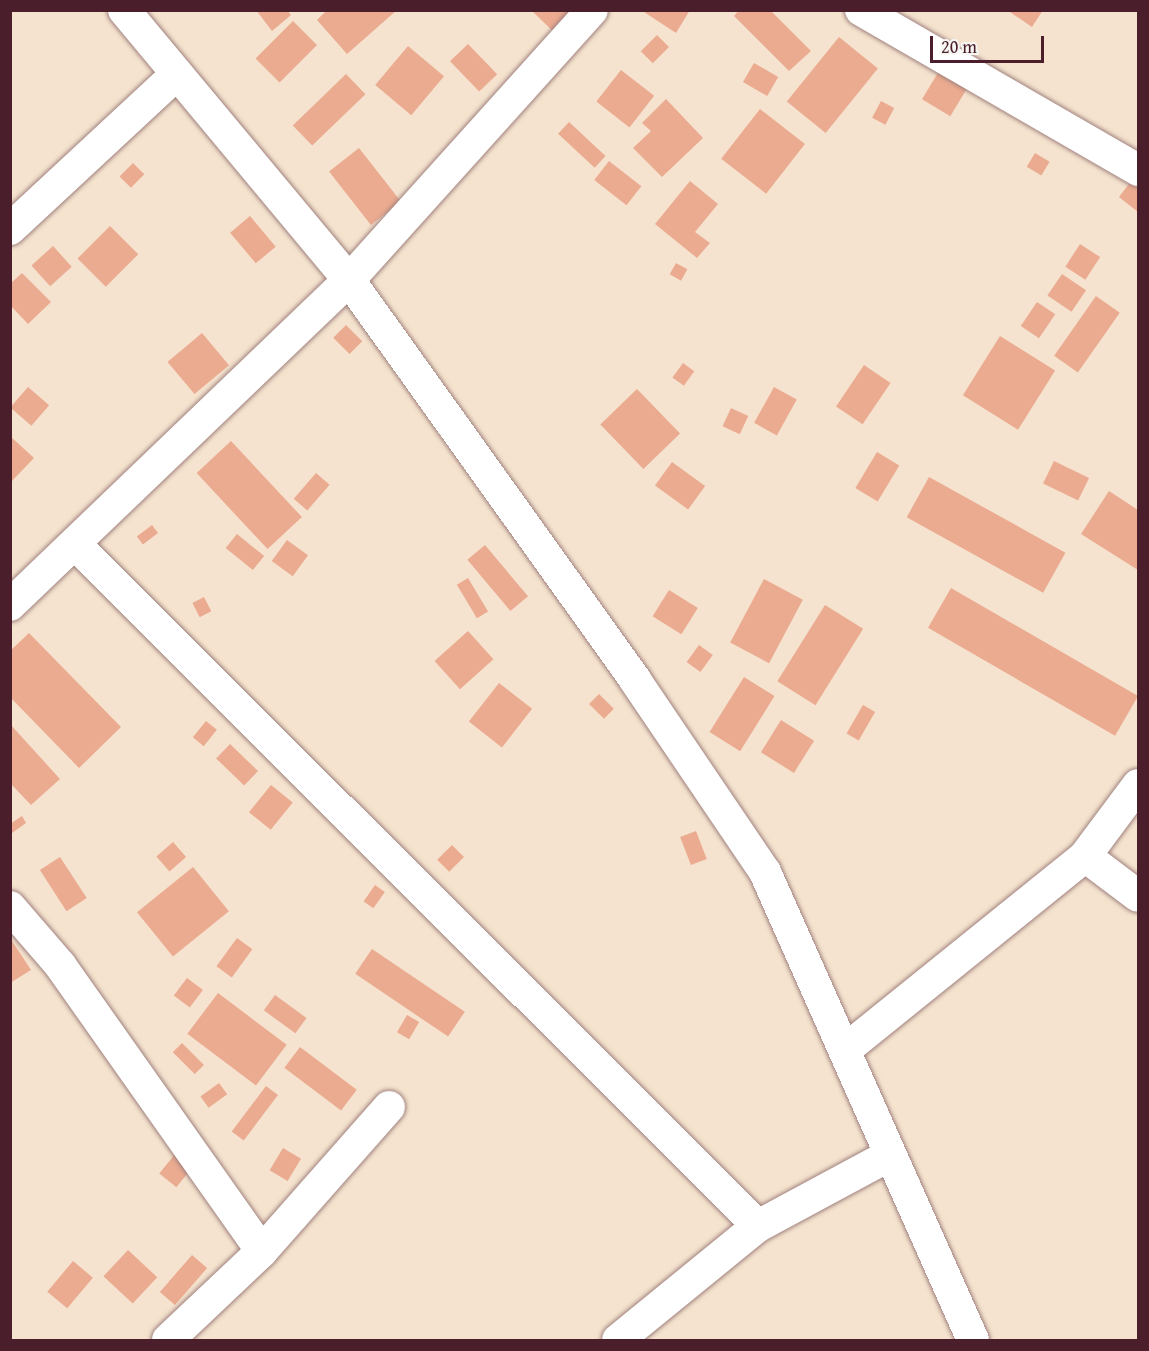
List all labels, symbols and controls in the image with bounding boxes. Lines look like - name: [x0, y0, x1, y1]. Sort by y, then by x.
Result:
- scale bar: [933, 24, 1047, 62]
- text: 20 m: [941, 33, 977, 60]

